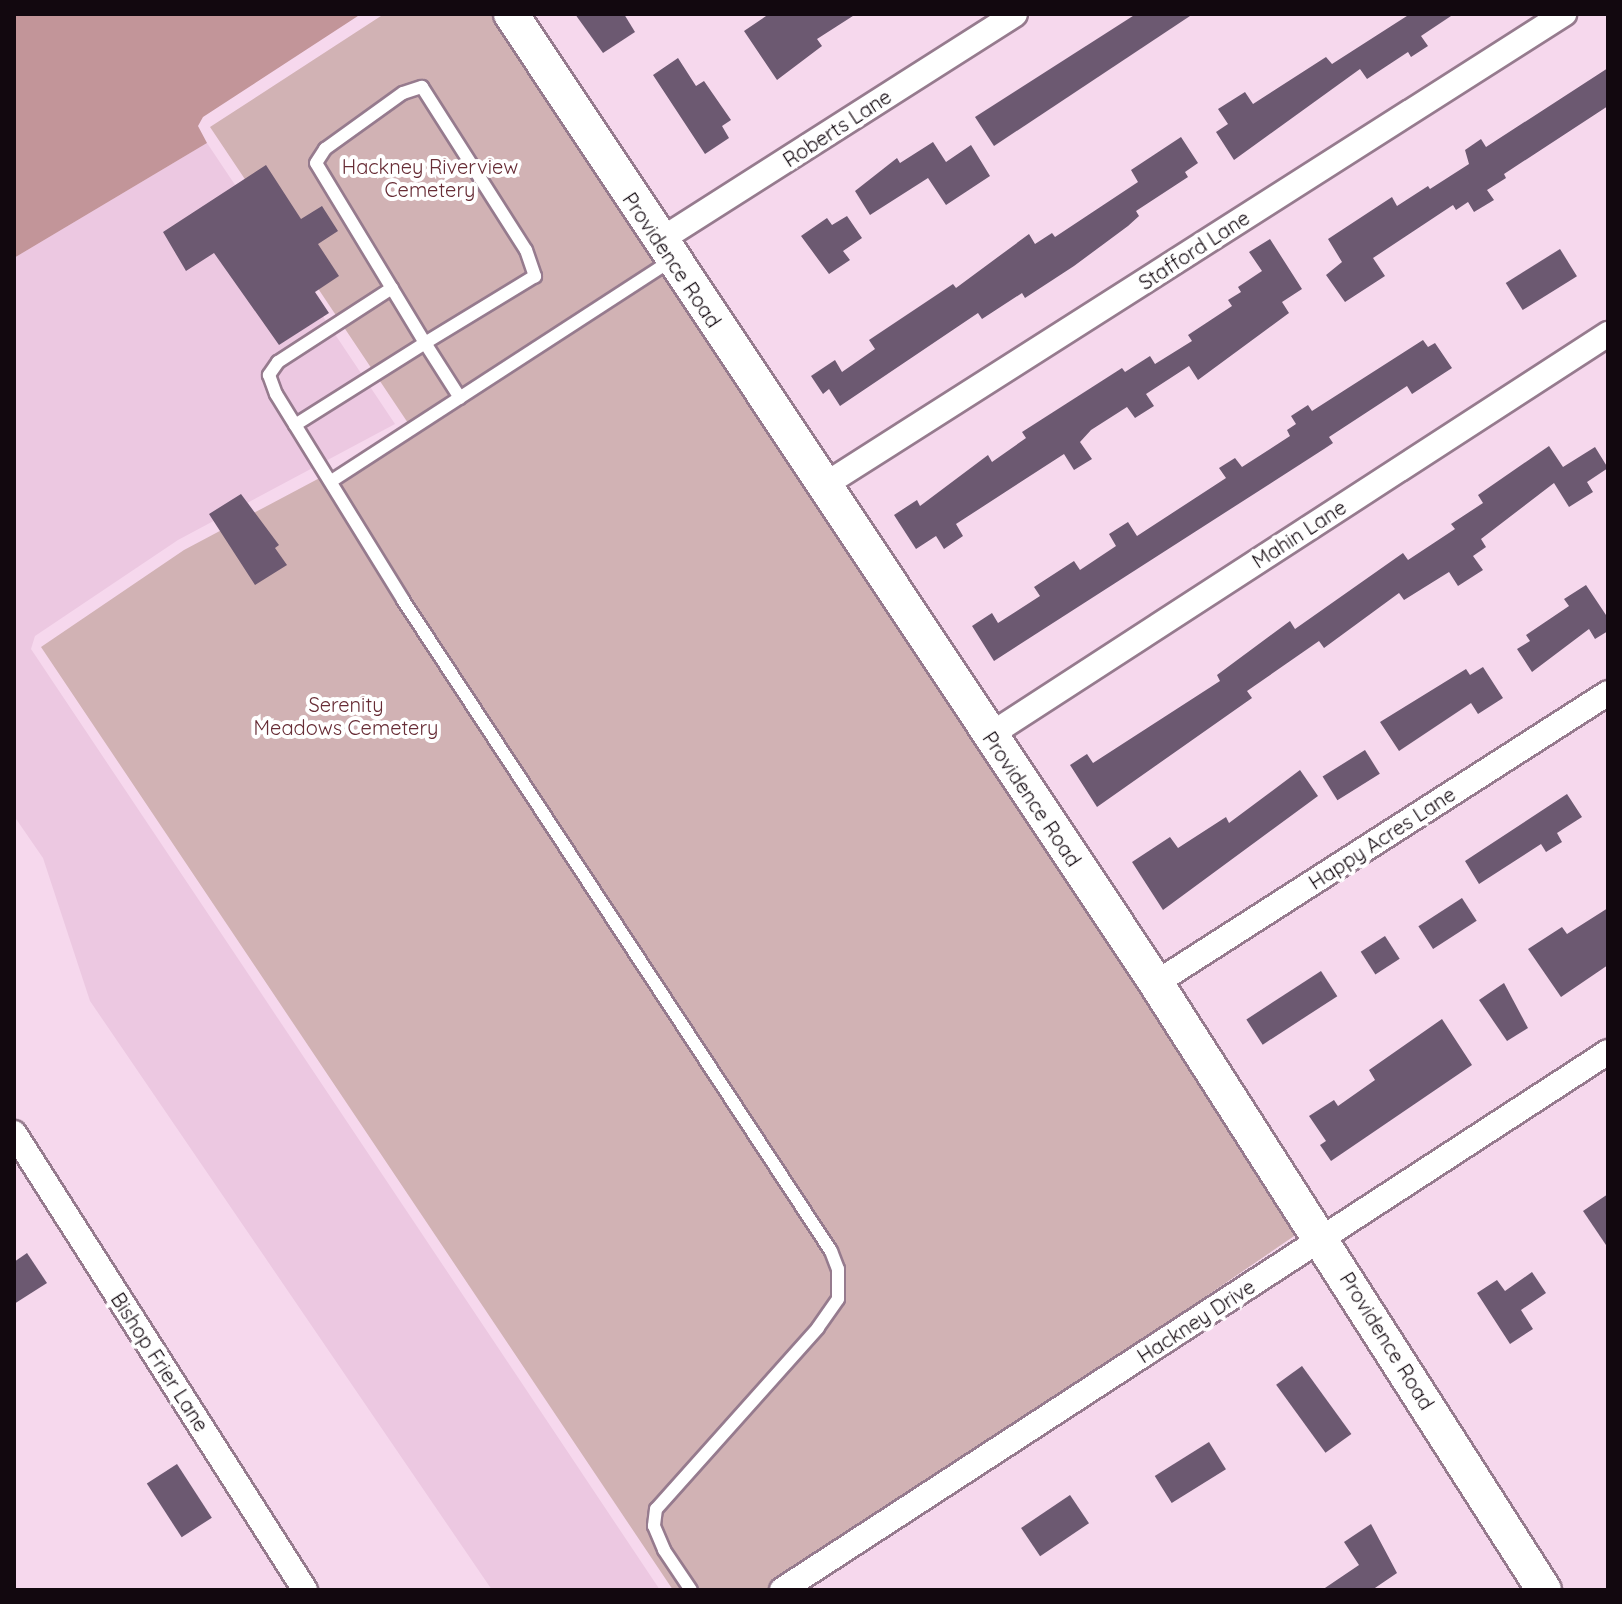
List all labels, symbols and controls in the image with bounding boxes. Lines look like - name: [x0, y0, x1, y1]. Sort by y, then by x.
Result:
- street label: Roberts Lane: [778, 84, 896, 172]
- park label: Hackney Riverview Cemetery: [342, 154, 518, 201]
- street label: Providence Road: [618, 188, 726, 332]
- street label: Stafford Lane: [1134, 205, 1254, 295]
- street label: Mahin Lane: [1248, 495, 1350, 573]
- park label: Serenity Meadows Cemetery: [254, 692, 438, 739]
- street label: Providence Road: [978, 727, 1086, 871]
- street label: Happy Acres Lane: [1304, 782, 1460, 894]
- street label: Providence Road: [1335, 1268, 1439, 1414]
- street label: Hackney Drive: [1133, 1274, 1259, 1368]
- street label: Bishop Frier Lane: [106, 1288, 214, 1436]

